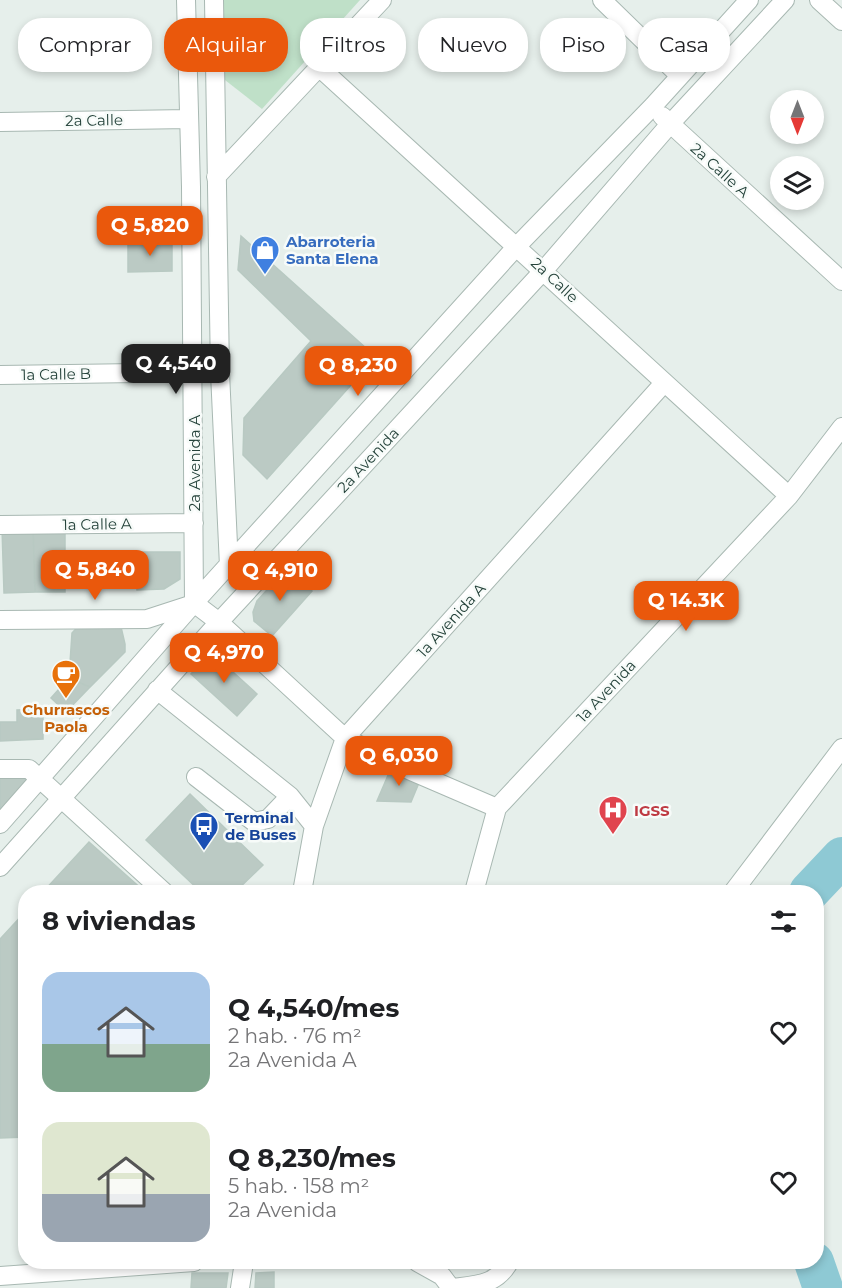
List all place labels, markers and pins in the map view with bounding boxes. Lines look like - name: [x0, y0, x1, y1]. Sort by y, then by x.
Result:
- pin: Q 5,820: [95, 206, 205, 257]
- place label: Abarroteria Santa Elena: [285, 232, 379, 268]
- shop icon: Abarroteria Santa Elena: [249, 234, 281, 276]
- pin: Q 4,540: [121, 344, 231, 395]
- pin: Q 8,230: [303, 346, 413, 397]
- pin: Q 5,840: [40, 550, 150, 601]
- pin: Q 4,910: [225, 551, 335, 602]
- pin: Q 14.3K: [631, 581, 741, 632]
- pin: Q 4,970: [169, 633, 279, 684]
- cafe icon: Churrascos Paola: [50, 658, 82, 700]
- place label: Churrascos Paola: [22, 700, 110, 736]
- pin: Q 6,030: [344, 736, 454, 787]
- hospital icon: IGSS: [597, 794, 629, 836]
- place label: IGSS: [634, 801, 670, 820]
- place label: Terminal de Buses: [225, 808, 296, 844]
- bus stop icon: Terminal de Buses: [188, 810, 220, 852]

